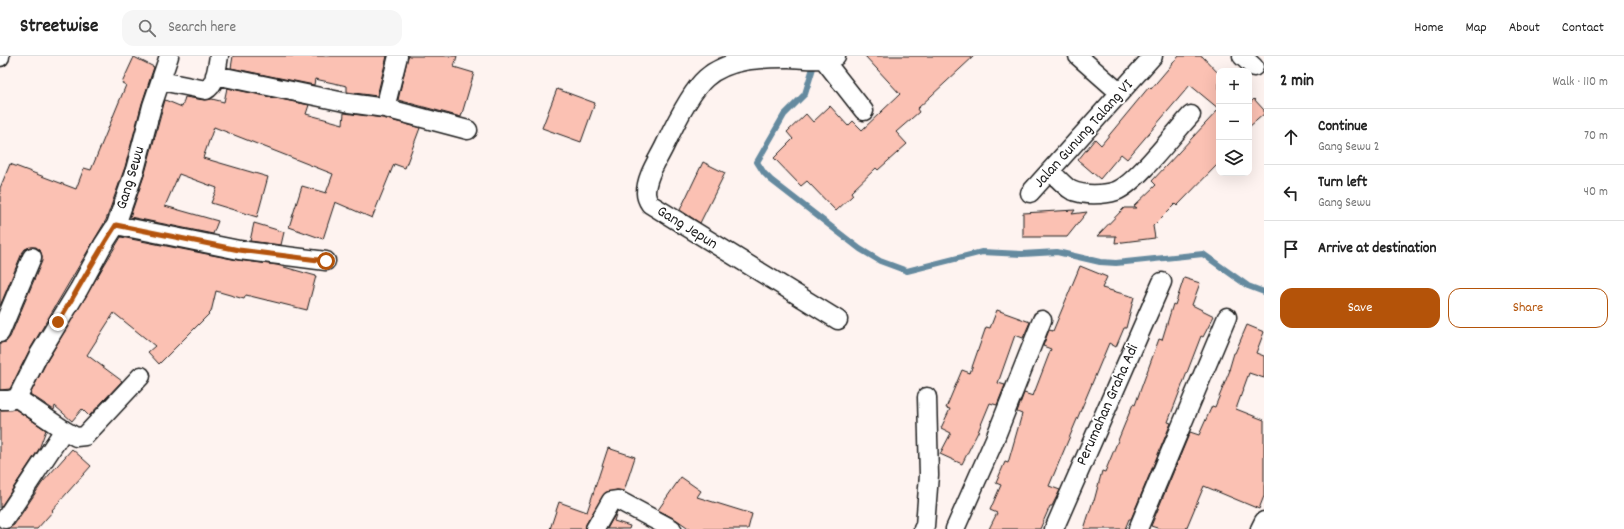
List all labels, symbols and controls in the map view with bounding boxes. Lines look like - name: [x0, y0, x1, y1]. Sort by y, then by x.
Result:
- search box: [122, 10, 402, 46]
- text: Streetwise: [20, 14, 98, 41]
- icon: search: [136, 17, 158, 39]
- text: Search here: [168, 17, 236, 39]
- text: Home: [1414, 18, 1443, 38]
- text: Map: [1465, 18, 1487, 38]
- text: About: [1509, 18, 1540, 38]
- text: Contact: [1562, 18, 1604, 38]
- map controls: [1216, 68, 1252, 176]
- button: +: [1216, 68, 1252, 104]
- text: 2 min: [1280, 70, 1314, 94]
- text: Walk · 110 m: [1552, 73, 1608, 92]
- street label: Jalan Gunung Talang VI: [1029, 75, 1139, 193]
- button: −: [1216, 104, 1252, 140]
- text: Continue: [1318, 116, 1367, 138]
- icon: ahead: [1280, 126, 1302, 148]
- text: 70 m: [1584, 127, 1608, 146]
- text: Gang Sewu 2: [1318, 138, 1379, 157]
- button: layers: [1216, 140, 1252, 176]
- street label: Gang Sewu: [111, 143, 152, 212]
- text: Turn left: [1318, 172, 1367, 194]
- icon: left: [1280, 182, 1302, 204]
- text: 40 m: [1584, 183, 1608, 202]
- text: Gang Sewu: [1318, 194, 1371, 213]
- street label: Gang Jepun: [652, 200, 722, 256]
- icon: arrive: [1280, 238, 1302, 260]
- text: Arrive at destination: [1318, 238, 1436, 260]
- route start: [317, 252, 335, 270]
- button: Save: [1280, 288, 1440, 328]
- button: Share: [1448, 288, 1608, 328]
- route end: [49, 313, 67, 331]
- street label: Perumahan Graha Adi: [1071, 341, 1145, 469]

